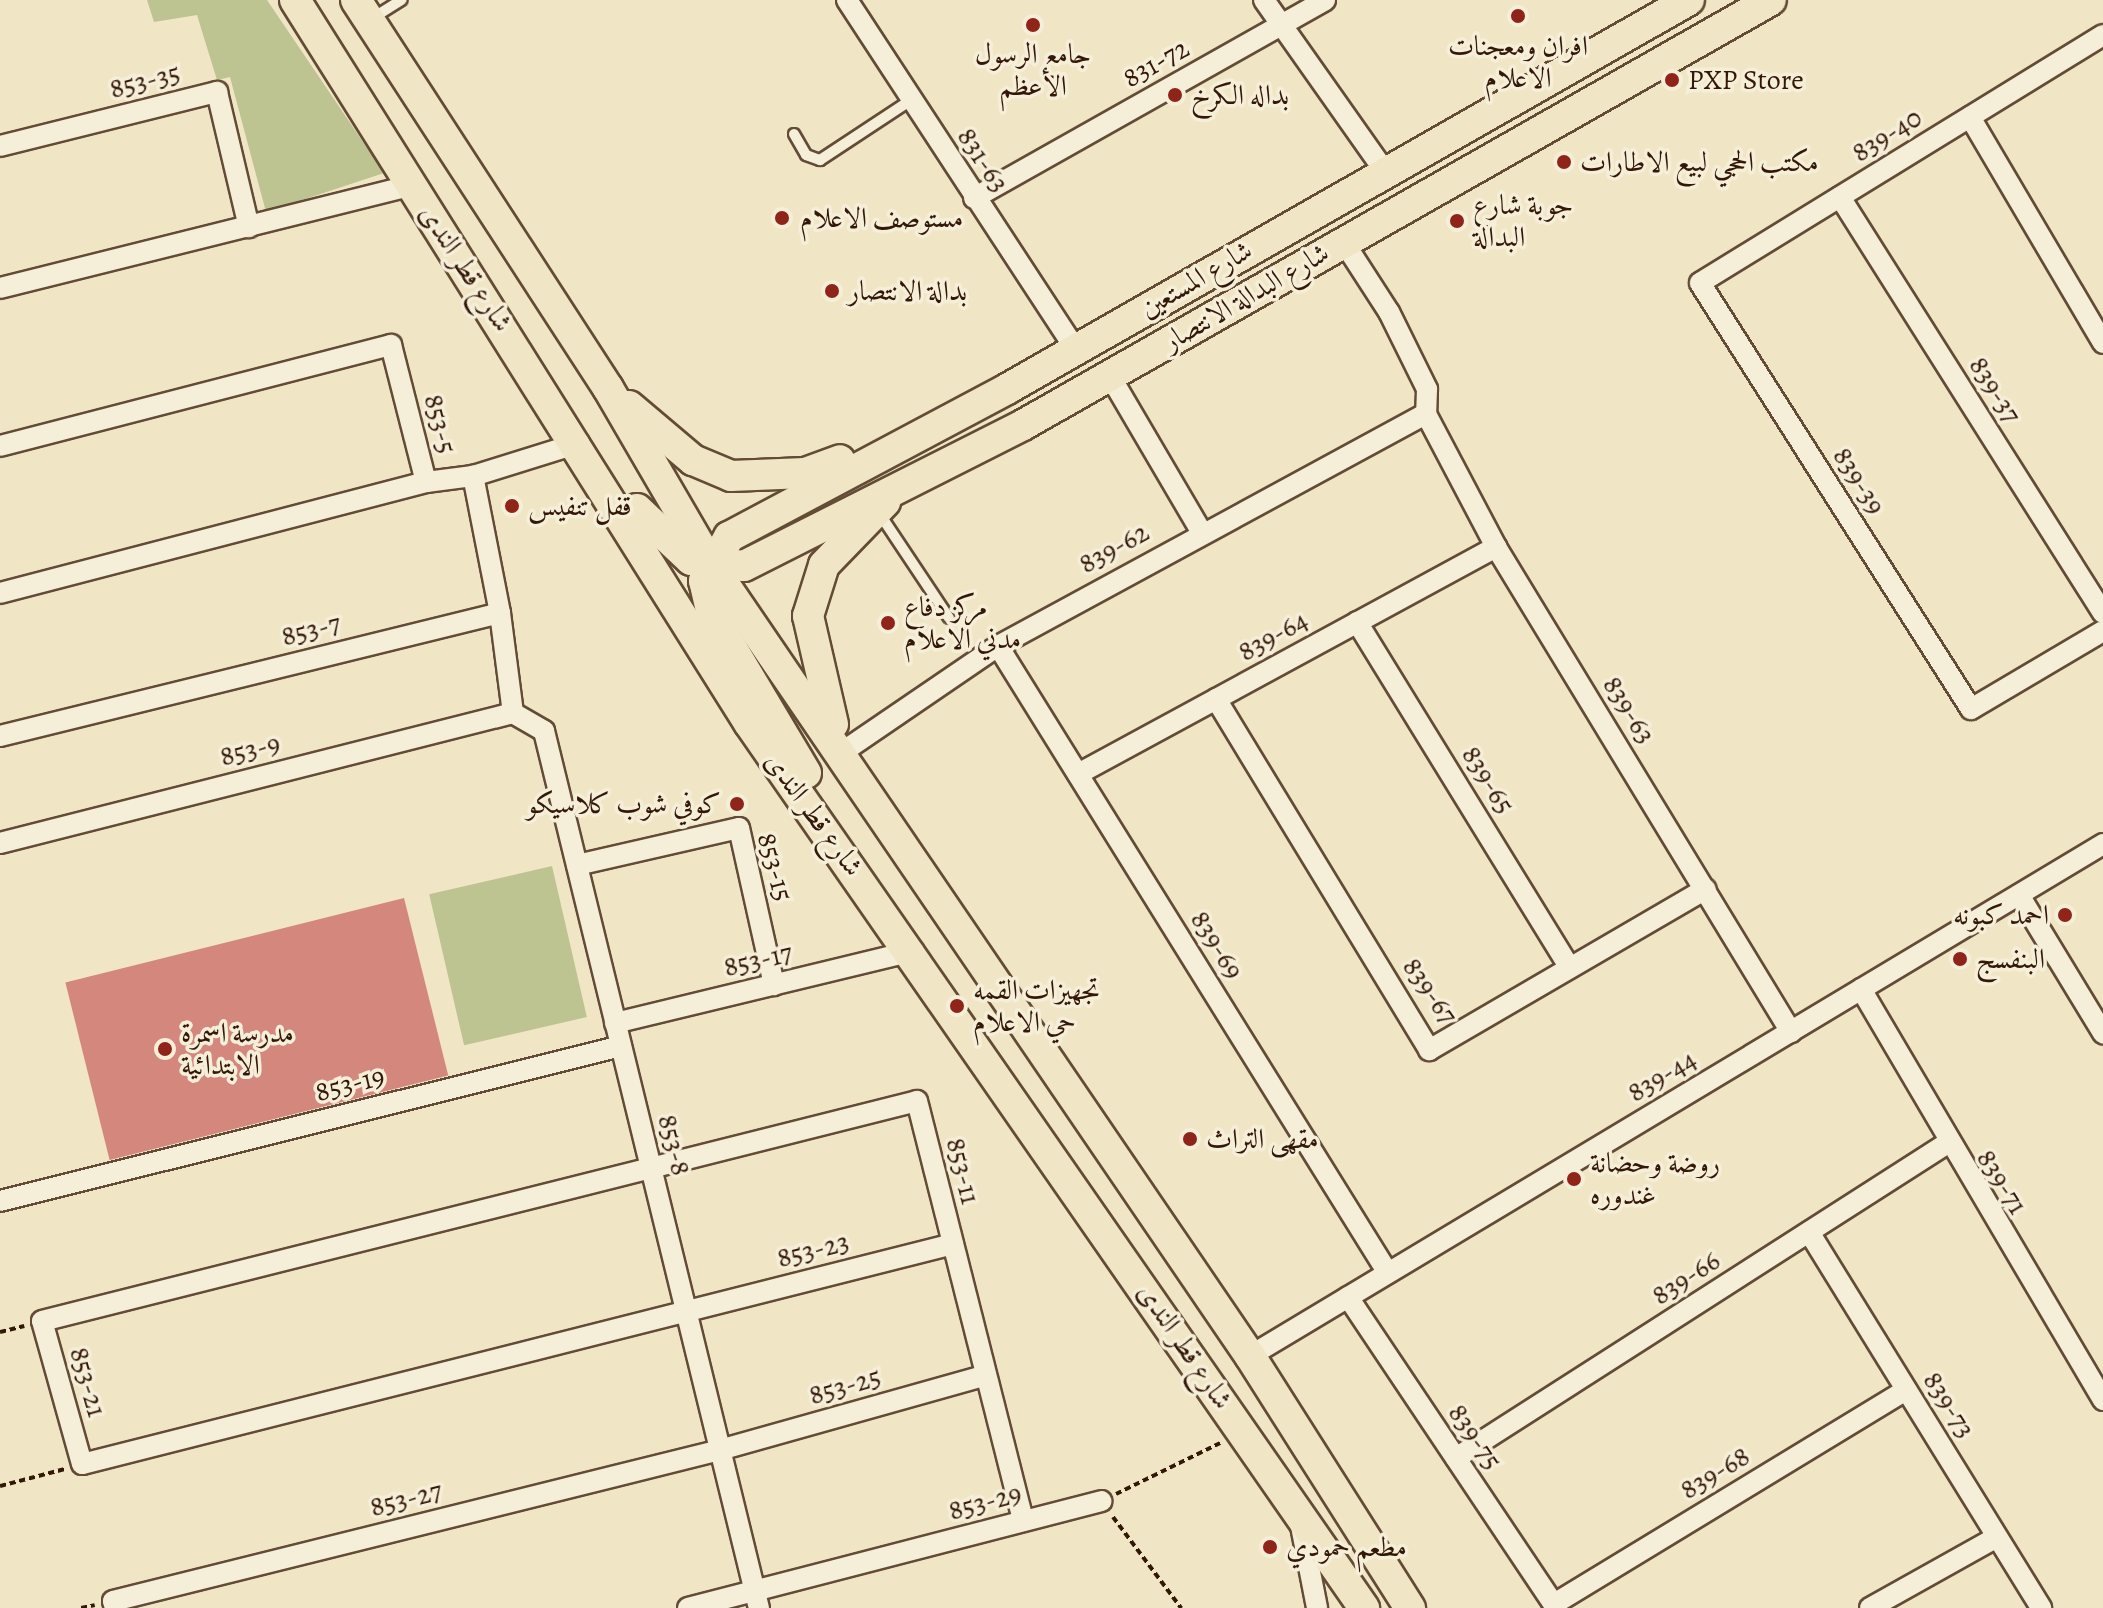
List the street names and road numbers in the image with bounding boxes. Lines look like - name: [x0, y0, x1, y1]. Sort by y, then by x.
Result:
- street label: 831-72: [1117, 31, 1195, 95]
- street label: 853-35: [106, 56, 184, 106]
- street label: 839-40: [1846, 101, 1928, 169]
- street label: 831-63: [950, 121, 1016, 199]
- street label: شارع قطر الندى: [412, 198, 520, 338]
- street label: شارع المستعين: [1134, 233, 1258, 325]
- street label: شارع البدالة الانتصار: [1157, 236, 1335, 358]
- street label: 839-37: [1962, 351, 2028, 429]
- street label: 853-5: [416, 391, 464, 457]
- street label: 839-39: [1825, 441, 1893, 521]
- street label: 839-62: [1073, 515, 1155, 581]
- street label: 839-64: [1232, 603, 1314, 669]
- street label: 853-7: [278, 606, 344, 654]
- street label: 839-63: [1595, 670, 1663, 750]
- street label: 853-9: [217, 726, 283, 774]
- street label: 839-65: [1454, 740, 1522, 820]
- street label: شارع قطر الندى: [758, 745, 870, 883]
- street label: 853-15: [750, 829, 800, 905]
- street label: 839-69: [1183, 905, 1251, 985]
- street label: 853-17: [720, 936, 796, 984]
- street label: 839-67: [1395, 951, 1465, 1031]
- street label: 839-44: [1622, 1043, 1702, 1109]
- street label: 853-19: [312, 1059, 388, 1109]
- street label: 853-8: [650, 1111, 698, 1179]
- street label: 853-11: [939, 1134, 987, 1208]
- street label: 839-71: [1969, 1143, 2035, 1221]
- street label: 853-23: [774, 1225, 852, 1275]
- street label: 839-66: [1646, 1244, 1726, 1312]
- street label: شارع قطر الندى: [1130, 1276, 1240, 1416]
- street label: 853-21: [62, 1343, 114, 1421]
- street label: 853-25: [805, 1360, 885, 1412]
- street label: 839-73: [1916, 1366, 1982, 1444]
- street label: 839-75: [1441, 1398, 1509, 1476]
- street label: 839-68: [1674, 1439, 1756, 1507]
- street label: 853-27: [367, 1474, 445, 1524]
- street label: 853-29: [945, 1476, 1025, 1528]

